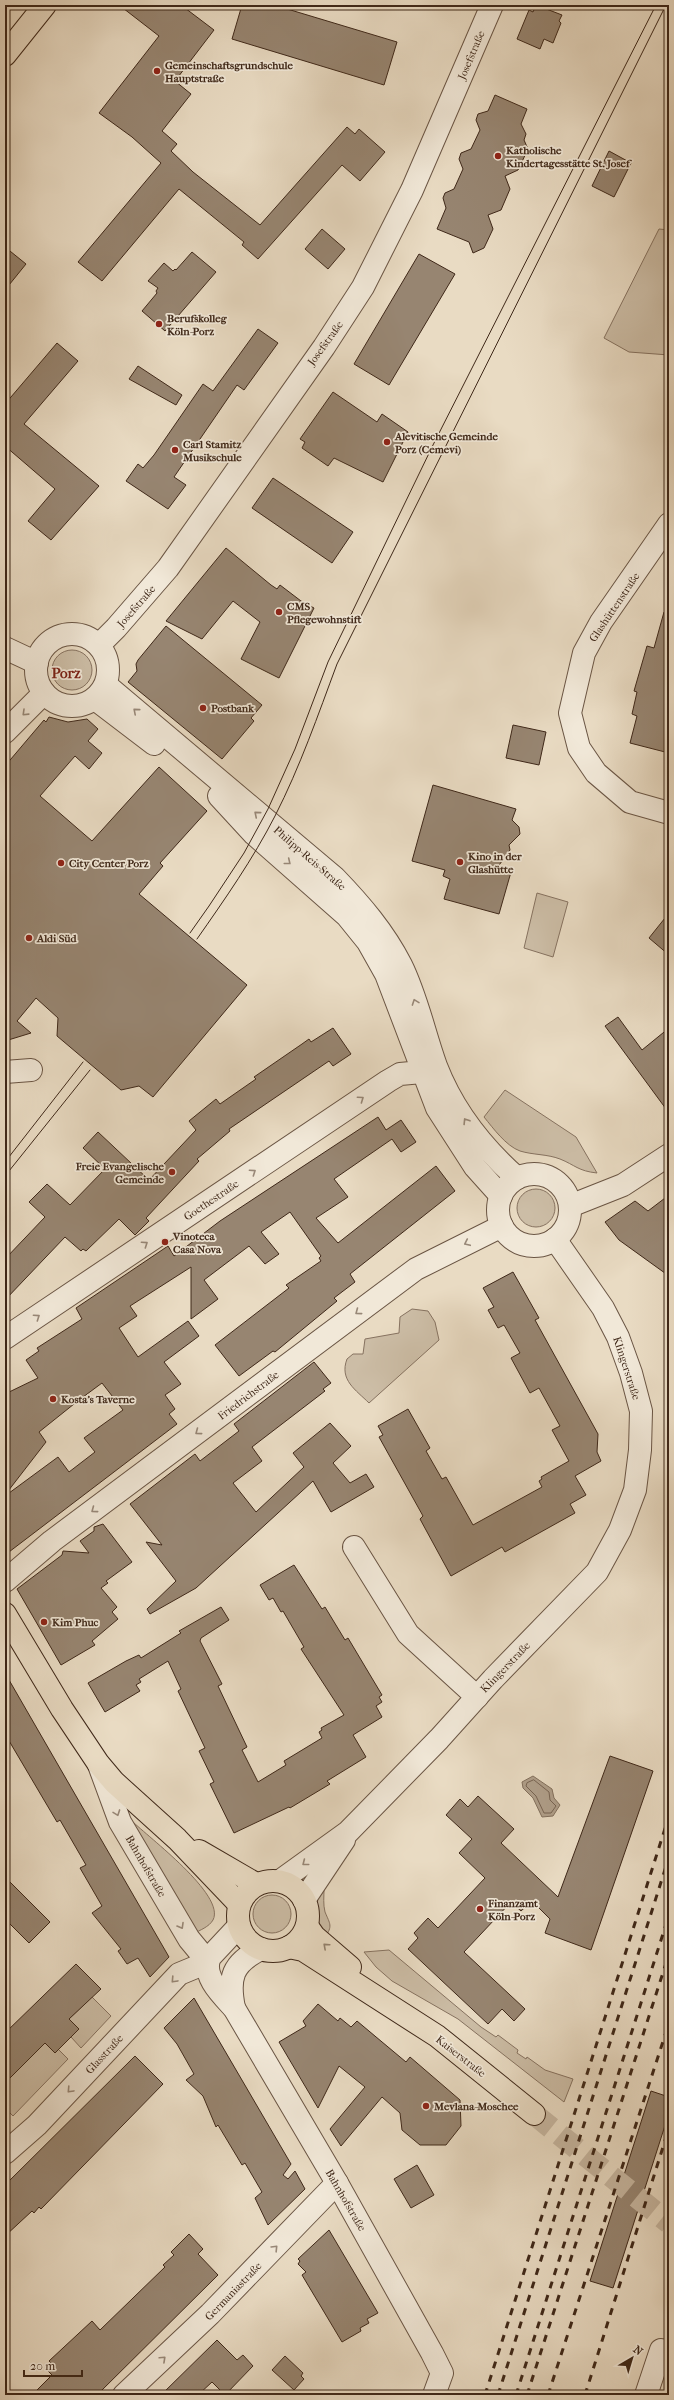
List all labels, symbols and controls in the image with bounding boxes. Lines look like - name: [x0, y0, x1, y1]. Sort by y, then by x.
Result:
- street label: Josefstraße: [455, 28, 488, 83]
- place label: Gemeinschaftsgrundschule Hauptstraße: [165, 59, 293, 85]
- marker: Gemeinschaftsgrundschule Hauptstraße: [152, 66, 162, 76]
- place label: Katholische Kindertagesstätte St. Josef: [506, 144, 632, 170]
- marker: Katholische Kindertagesstätte St. Josef: [493, 151, 503, 161]
- place label: Berufskolleg Köln-Porz: [167, 312, 228, 338]
- street label: Josefstraße: [304, 318, 346, 369]
- marker: Berufskolleg Köln-Porz: [154, 319, 164, 329]
- place label: Alevitische Gemeinde Porz (Cemevi): [394, 430, 498, 456]
- marker: Alevitische Gemeinde Porz (Cemevi): [382, 437, 392, 447]
- place label: Carl Stamitz Musikschule: [182, 438, 242, 464]
- marker: Carl Stamitz Musikschule: [170, 445, 180, 455]
- street label: Glashüttenstraße: [586, 570, 643, 645]
- street label: Josefstraße: [114, 582, 159, 631]
- place label: CMS Pflegewohnstift: [287, 600, 362, 626]
- marker: CMS Pflegewohnstift: [274, 607, 284, 617]
- district label: Porz: [51, 664, 81, 682]
- place label: Postbank: [211, 702, 254, 715]
- marker: Postbank: [198, 703, 208, 713]
- one-way arrow: [22, 708, 30, 716]
- one-way arrow: [134, 708, 141, 715]
- one-way arrow: [255, 811, 262, 818]
- street label: Philipp-Reis-Straße: [271, 823, 349, 894]
- place label: Kino in der Glashütte: [468, 850, 522, 876]
- place label: City Center Porz: [69, 857, 149, 870]
- one-way arrow: [283, 857, 291, 864]
- marker: Kino in der Glashütte: [455, 857, 465, 867]
- marker: City Center Porz: [56, 858, 66, 868]
- place label: Aldi Süd: [36, 932, 78, 945]
- marker: Aldi Süd: [24, 933, 34, 943]
- one-way arrow: [412, 999, 420, 1006]
- one-way arrow: [357, 1096, 364, 1104]
- one-way arrow: [463, 1118, 471, 1125]
- place label: Freie Evangelische Gemeinde: [75, 1160, 165, 1186]
- marker: Freie Evangelische Gemeinde: [167, 1167, 177, 1177]
- one-way arrow: [249, 1169, 256, 1177]
- street label: Goethestraße: [181, 1177, 242, 1224]
- place label: Vinoteca Casa Nova: [172, 1230, 222, 1256]
- marker: Vinoteca Casa Nova: [160, 1237, 170, 1247]
- one-way arrow: [464, 1238, 472, 1246]
- one-way arrow: [141, 1242, 148, 1249]
- one-way arrow: [355, 1308, 362, 1315]
- one-way arrow: [33, 1315, 40, 1322]
- street label: Klingerstraße: [610, 1335, 643, 1402]
- street label: Friedrichstraße: [215, 1368, 282, 1423]
- place label: Kosta's Taverne: [61, 1393, 135, 1406]
- marker: Kosta's Taverne: [48, 1394, 58, 1404]
- one-way arrow: [195, 1427, 202, 1434]
- one-way arrow: [91, 1505, 98, 1512]
- place label: Kim Phuc: [52, 1616, 99, 1629]
- marker: Kim Phuc: [39, 1617, 49, 1627]
- street label: Klingerstraße: [478, 1639, 533, 1696]
- one-way arrow: [112, 1809, 120, 1816]
- street label: Bahnhofstraße: [123, 1833, 169, 1900]
- one-way arrow: [303, 1859, 310, 1866]
- place label: Finanzamt Köln-Porz: [487, 1897, 539, 1923]
- marker: Finanzamt Köln-Porz: [475, 1904, 485, 1914]
- one-way arrow: [177, 1922, 184, 1929]
- one-way arrow: [323, 1944, 330, 1951]
- one-way arrow: [171, 1975, 179, 1983]
- street label: Glasstraße: [83, 2032, 126, 2077]
- street label: Kaiserstraße: [433, 2033, 489, 2080]
- one-way arrow: [68, 2086, 75, 2093]
- place label: Mevlana-Moschee: [433, 2100, 519, 2113]
- marker: Mevlana-Moschee: [421, 2101, 431, 2111]
- street label: Bahnhofstraße: [323, 2167, 369, 2234]
- one-way arrow: [270, 2245, 278, 2253]
- street label: Germaniastraße: [202, 2259, 265, 2323]
- north arrow: [612, 2338, 652, 2378]
- text: N: [631, 2343, 646, 2359]
- scale bar: [24, 2352, 82, 2378]
- one-way arrow: [158, 2356, 166, 2364]
- text: 20 m: [30, 2359, 55, 2373]

